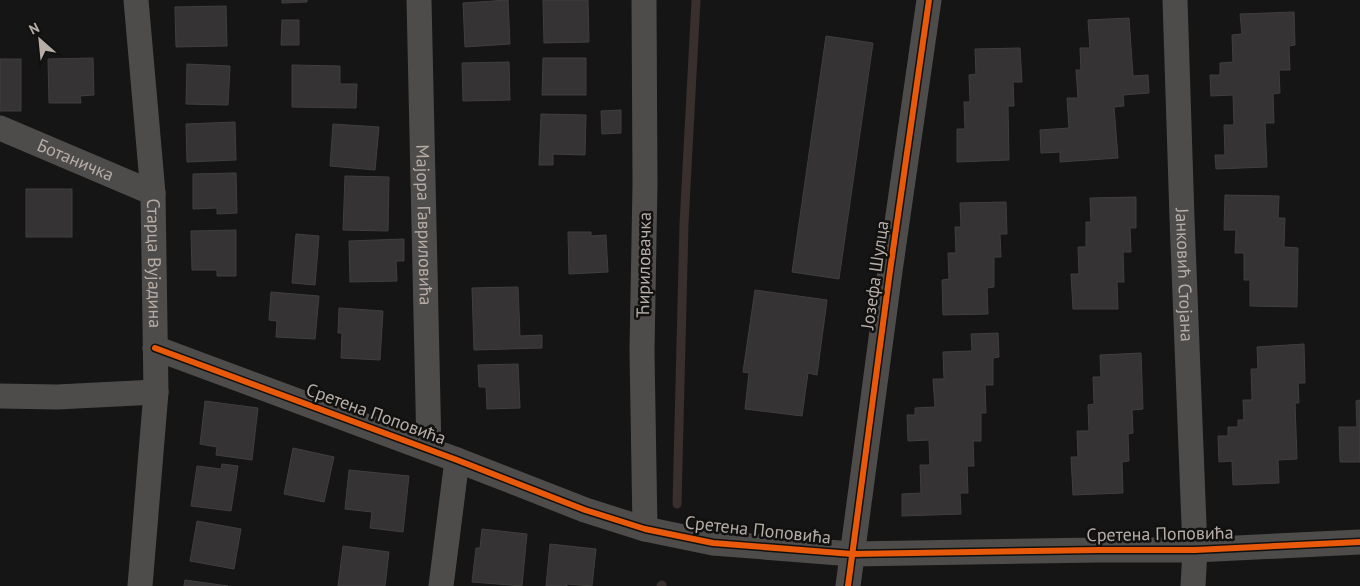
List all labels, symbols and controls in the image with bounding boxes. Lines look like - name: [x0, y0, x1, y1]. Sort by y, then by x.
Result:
- north arrow: [15, 15, 65, 65]
- text: N: [26, 18, 42, 39]
- street label: Ботаничка: [34, 133, 118, 186]
- street label: Мајора Гавриловића: [411, 144, 438, 306]
- street label: Старца Вујадина: [142, 198, 167, 328]
- street label: Јанковић Стојана: [1171, 207, 1199, 342]
- street label: Ћириловачка: [631, 212, 656, 318]
- street label: Јозефа Шулца: [855, 219, 894, 332]
- street label: Сретена Поповића: [303, 378, 449, 449]
- street label: Сретена Поповића: [684, 510, 832, 549]
- street label: Сретена Поповића: [1086, 521, 1234, 546]

